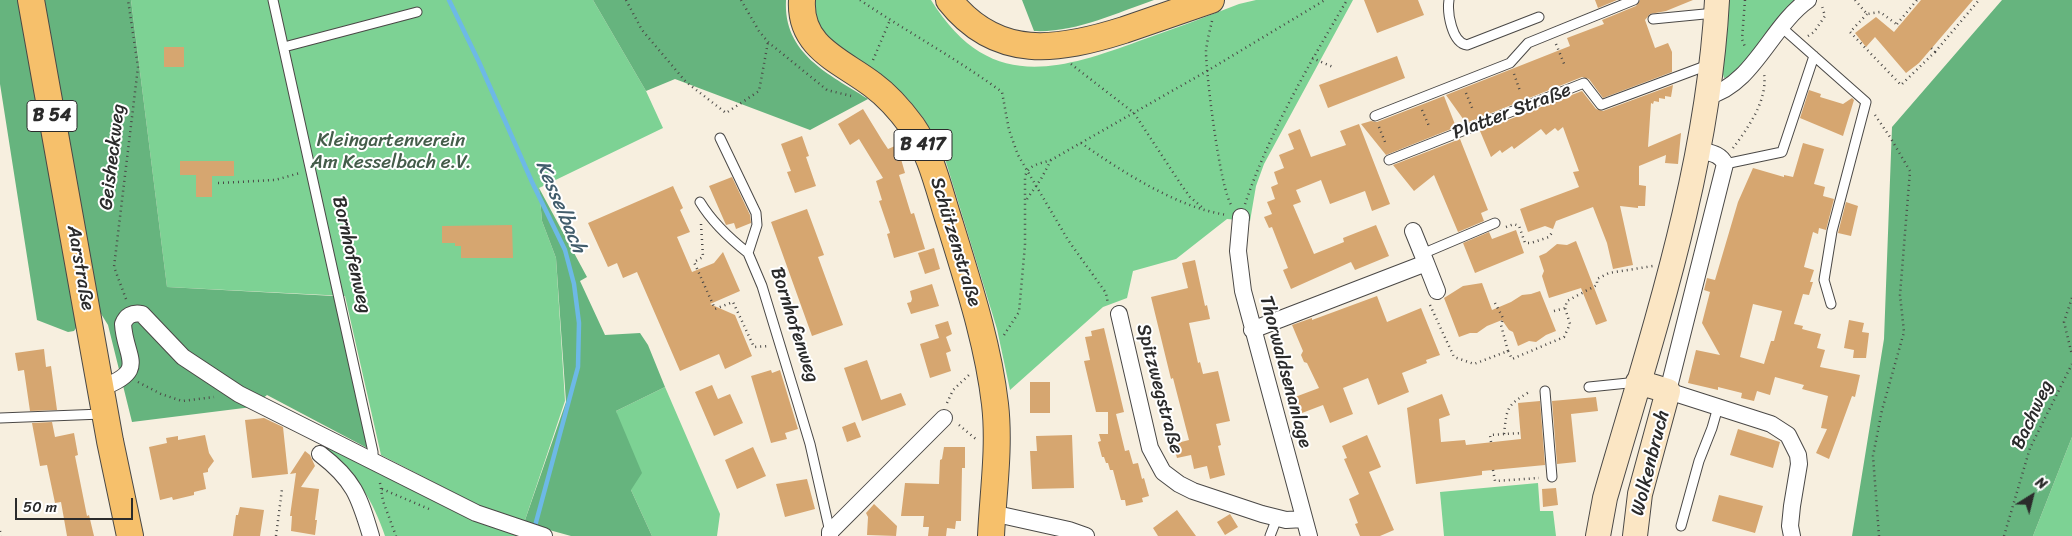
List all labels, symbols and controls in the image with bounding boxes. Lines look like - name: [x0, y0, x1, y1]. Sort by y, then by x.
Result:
- street label: Platter Straße: [1450, 79, 1574, 145]
- road number: B 54: [27, 100, 77, 132]
- street label: Geisheckweg: [95, 103, 131, 211]
- park label: Kleingartenverein Am Kesselbach e.V.: [311, 130, 471, 174]
- road number: B 417: [894, 130, 952, 160]
- water label: Kesselbach: [530, 157, 590, 257]
- street label: Schützenstraße: [925, 175, 985, 309]
- street label: Bornhofenweg: [326, 194, 376, 316]
- street label: Aarstraße: [61, 224, 99, 312]
- street label: Bornhofenweg: [765, 265, 823, 385]
- street label: Thorwaldsenanlage: [1254, 293, 1316, 451]
- street label: Spitzwegstraße: [1131, 322, 1187, 456]
- street label: Bachweg: [2007, 377, 2059, 453]
- street label: Wolkenbruch: [1627, 408, 1675, 518]
- text: N: [2030, 470, 2052, 496]
- north arrow: [2007, 471, 2057, 521]
- scale bar: [18, 488, 135, 520]
- text: 50 m: [23, 494, 57, 520]

